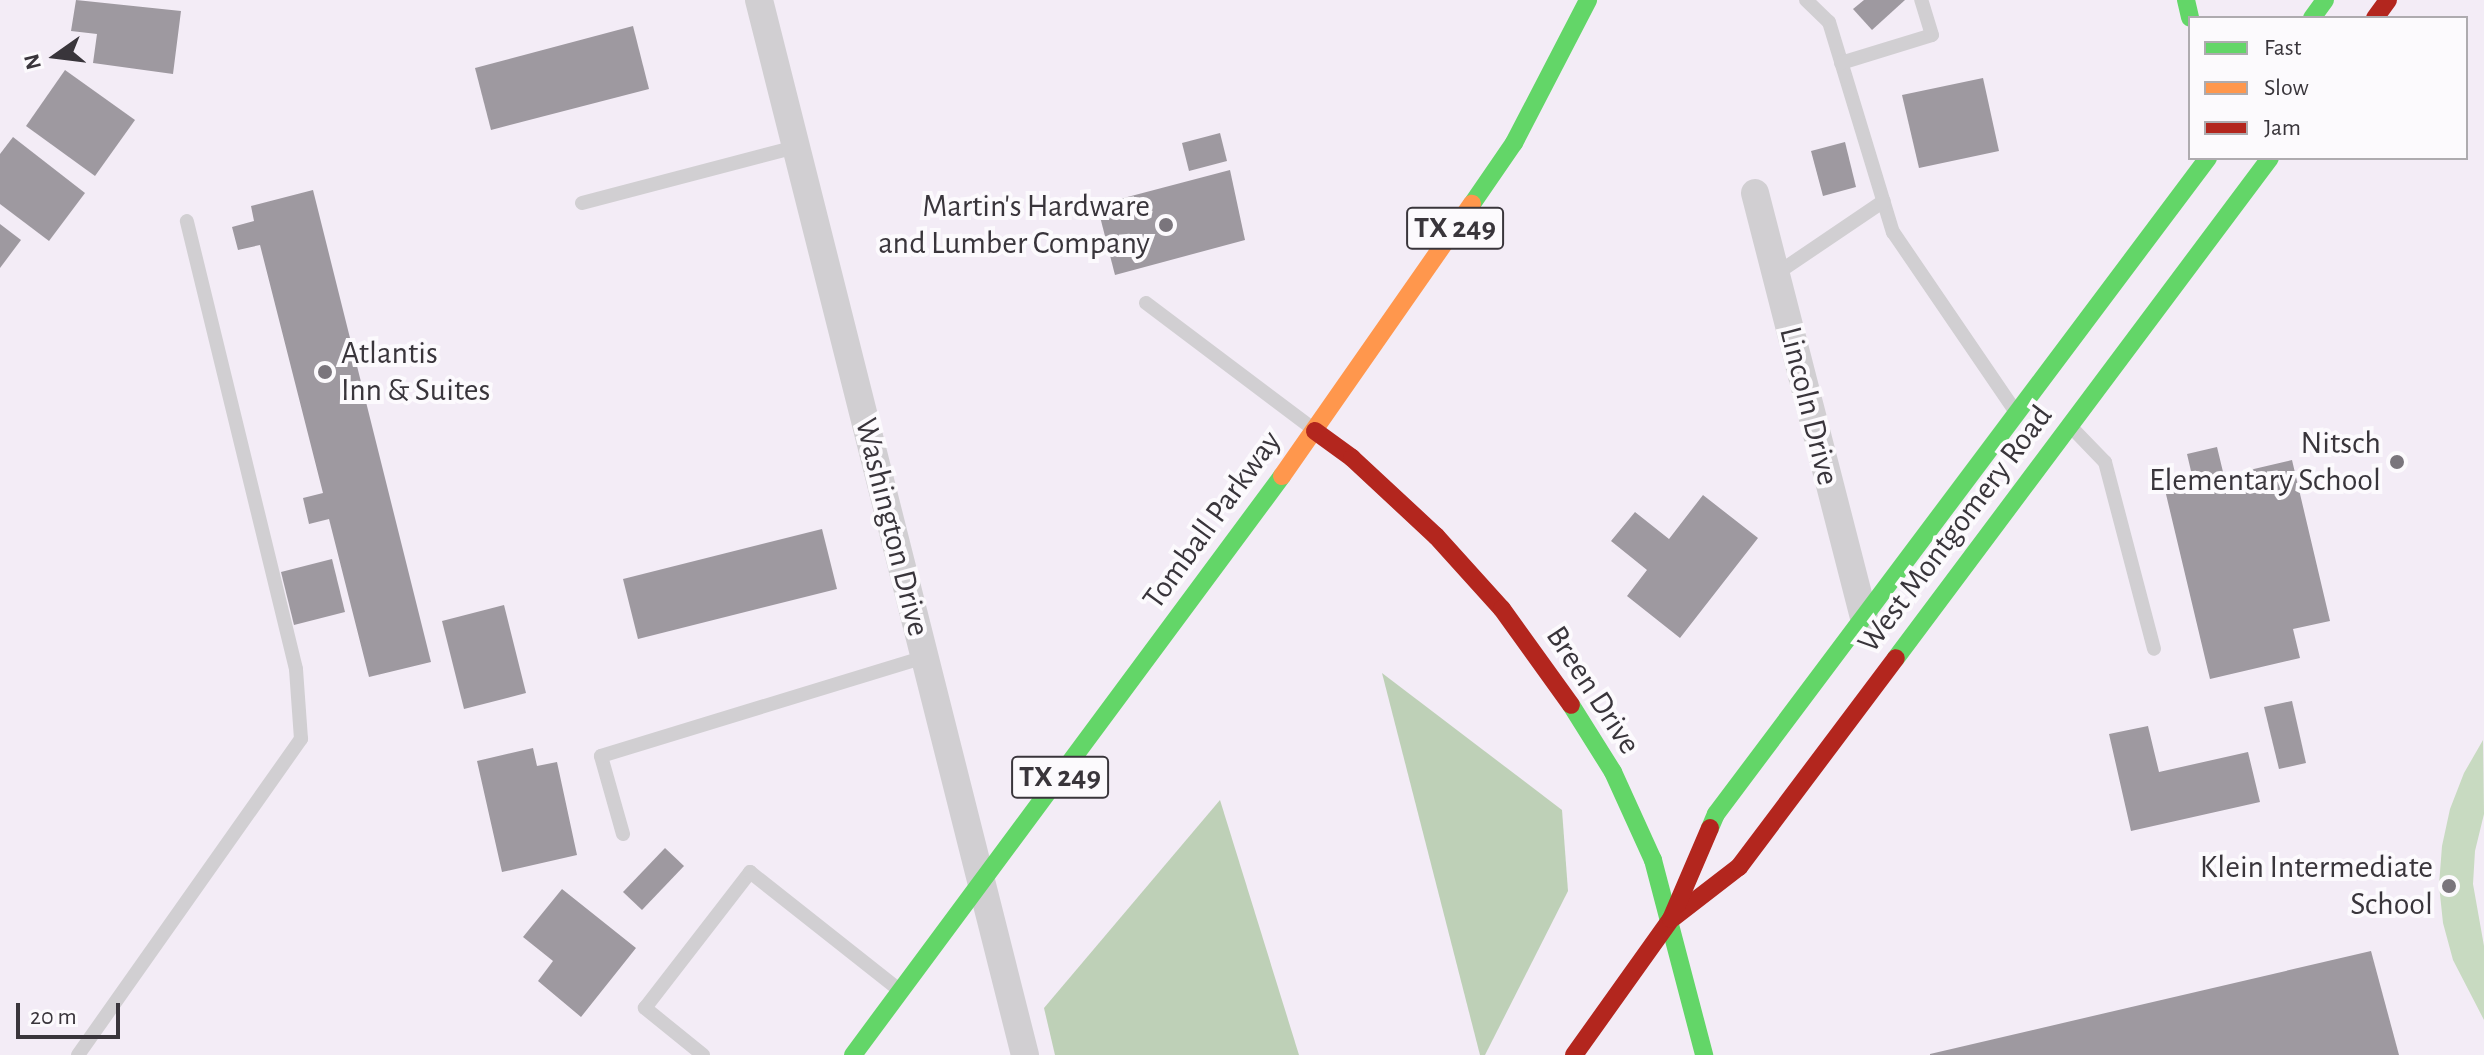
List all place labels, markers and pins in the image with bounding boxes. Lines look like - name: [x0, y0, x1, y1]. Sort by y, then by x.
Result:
- place label: Martin's Hardware and Lumber Company: [878, 188, 1150, 263]
- marker: Martin's Hardware and Lumber Company: [1157, 216, 1175, 234]
- place label: Atlantis Inn & Suites: [341, 335, 490, 410]
- marker: Atlantis Inn & Suites: [316, 363, 334, 381]
- place label: Nitsch Elementary School: [2149, 425, 2381, 500]
- marker: Nitsch Elementary School: [2388, 453, 2406, 471]
- place label: Klein Intermediate School: [2200, 849, 2433, 924]
- marker: Klein Intermediate School: [2440, 877, 2458, 895]

